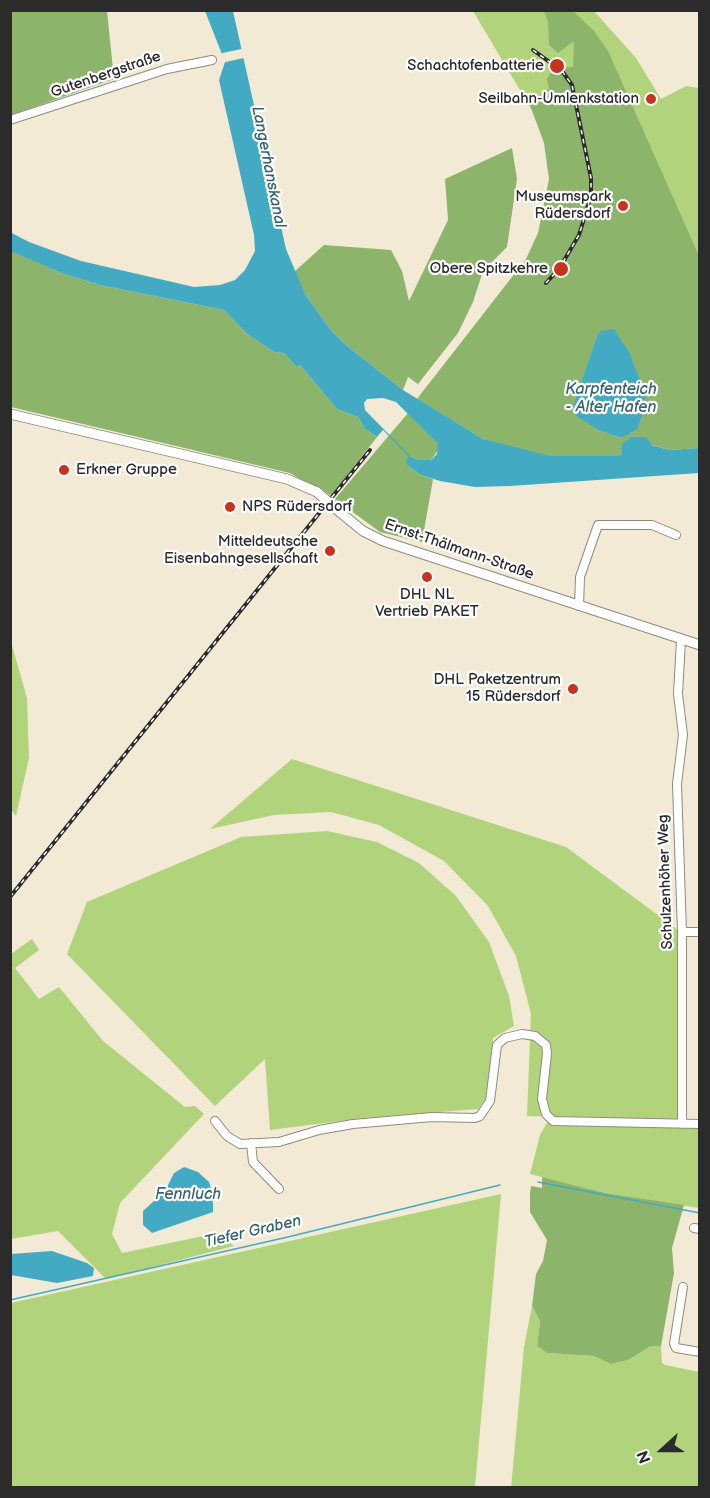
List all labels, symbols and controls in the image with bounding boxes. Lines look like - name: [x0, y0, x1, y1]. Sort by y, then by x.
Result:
- street label: Gutenbergstraße: [49, 48, 163, 102]
- place label: Schachtofenbatterie: [407, 57, 544, 75]
- marker: Schachtofenbatterie: [548, 57, 566, 75]
- place label: Seilbahn-Umlenkstation: [479, 90, 639, 108]
- marker: Seilbahn-Umlenkstation: [644, 92, 658, 106]
- water label: Langerhanskanal: [247, 105, 289, 229]
- place label: Museumspark Rüdersdorf: [515, 188, 611, 223]
- marker: Museumspark Rüdersdorf: [616, 199, 630, 213]
- place label: Obere Spitzkehre: [430, 260, 548, 278]
- marker: Obere Spitzkehre: [552, 260, 570, 278]
- water label: Karpfenteich - Alter Hafen: [565, 380, 657, 418]
- place label: Erkner Gruppe: [76, 461, 177, 479]
- marker: Erkner Gruppe: [57, 463, 71, 477]
- place label: NPS Rüdersdorf: [242, 498, 352, 516]
- marker: NPS Rüdersdorf: [223, 500, 237, 514]
- street label: Ernst-Thälmann-Straße: [382, 516, 536, 584]
- place label: Mitteldeutsche Eisenbahngesellschaft: [164, 533, 318, 568]
- marker: Mitteldeutsche Eisenbahngesellschaft: [323, 544, 337, 558]
- marker: DHL NL Vertrieb PAKET: [420, 570, 434, 584]
- place label: DHL NL Vertrieb PAKET: [375, 586, 479, 621]
- place label: DHL Paketzentrum 15 Rüdersdorf: [433, 671, 561, 706]
- marker: DHL Paketzentrum 15 Rüdersdorf: [566, 682, 580, 696]
- street label: Schulzenhöher Weg: [655, 814, 677, 950]
- water label: Fennluch: [155, 1185, 221, 1205]
- water label: Tiefer Graben: [203, 1212, 303, 1252]
- north arrow: [632, 1420, 692, 1480]
- text: N: [634, 1448, 656, 1466]

